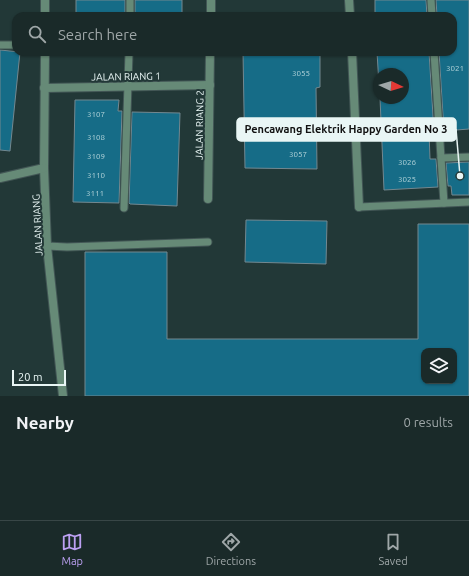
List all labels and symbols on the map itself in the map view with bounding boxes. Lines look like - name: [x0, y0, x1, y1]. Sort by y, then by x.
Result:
- house number: 3021: [446, 64, 464, 73]
- north arrow: [373, 68, 409, 104]
- house number: 3055: [292, 69, 310, 78]
- street label: JALAN RIANG 1: [91, 70, 161, 83]
- street label: JALAN RIANG 2: [193, 90, 206, 160]
- house number: 3107: [87, 110, 105, 119]
- callout: Pencawang Elektrik Happy Garden No 3: [237, 118, 456, 141]
- text: Pencawang Elektrik Happy Garden No 3: [244, 123, 448, 135]
- house number: 3108: [87, 133, 106, 142]
- house number: 3057: [289, 150, 307, 159]
- house number: 3109: [87, 152, 105, 161]
- house number: 3026: [398, 158, 417, 167]
- house number: 3110: [87, 171, 106, 180]
- house number: 3025: [398, 175, 416, 184]
- house number: 3111: [86, 189, 104, 198]
- street label: JALAN RIANG: [30, 194, 45, 256]
- scale bar: [12, 368, 66, 387]

